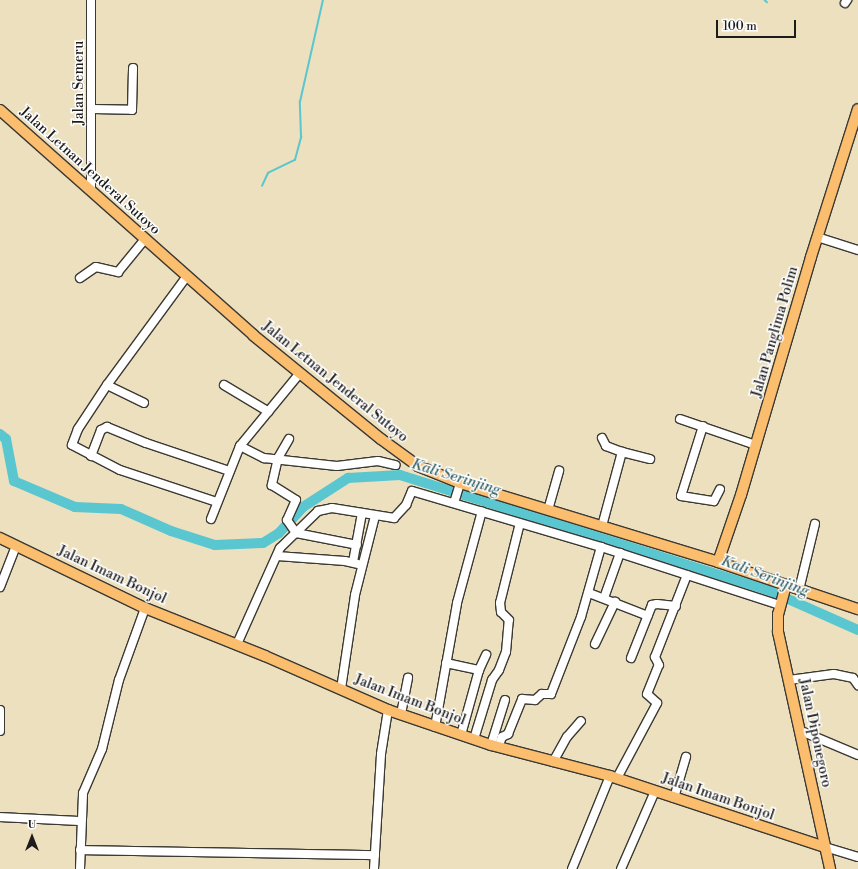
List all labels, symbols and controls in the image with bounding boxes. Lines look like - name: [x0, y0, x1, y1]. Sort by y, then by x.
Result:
- scale bar: [718, 12, 798, 38]
- text: 100 m: [723, 19, 757, 34]
- street label: Jalan Semeru: [71, 41, 87, 125]
- street label: Jalan Letnan Jenderal Sutoyo: [16, 104, 164, 238]
- street label: Jalan Panglima Polim: [748, 265, 802, 399]
- street label: Jalan Letnan Jenderal Sutoyo: [259, 318, 411, 446]
- water label: Kali Serinjing: [409, 455, 503, 499]
- street label: Jalan Imam Bonjol: [55, 542, 169, 608]
- water label: Kali Serinjing: [719, 552, 811, 600]
- street label: Jalan Imam Bonjol: [352, 671, 468, 729]
- street label: Jalan Diponegoro: [795, 677, 835, 789]
- street label: Jalan Imam Bonjol: [659, 770, 777, 824]
- north arrow: [12, 817, 52, 857]
- text: U: [28, 818, 36, 832]

